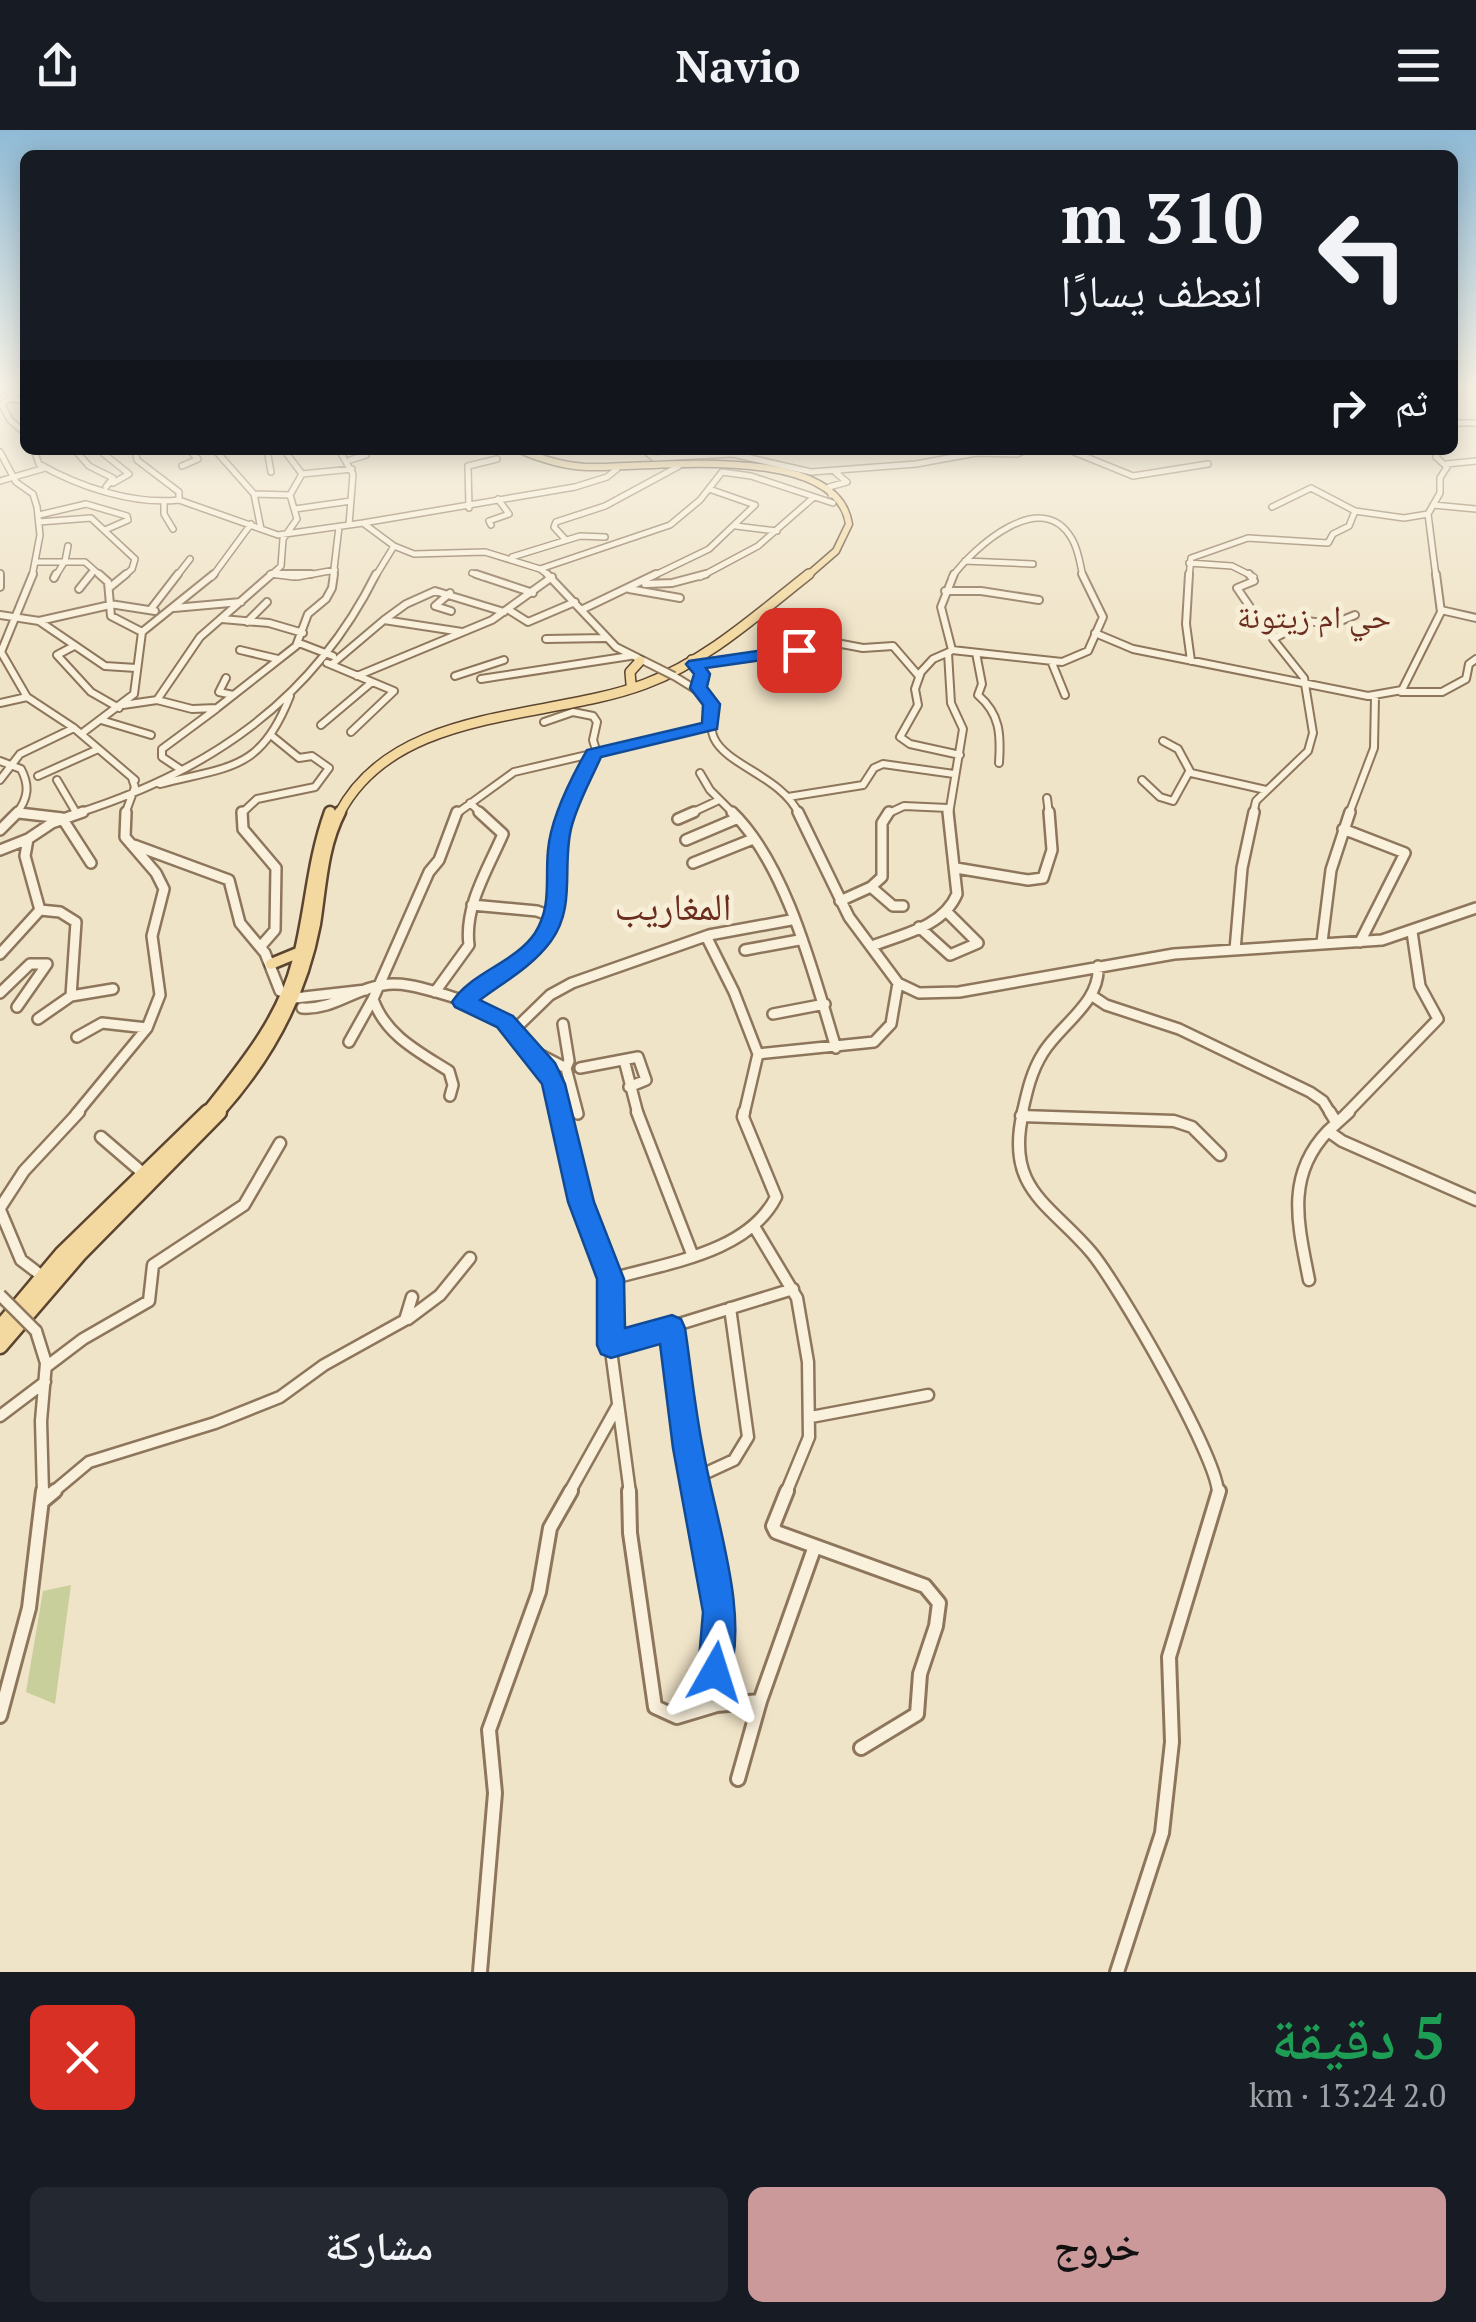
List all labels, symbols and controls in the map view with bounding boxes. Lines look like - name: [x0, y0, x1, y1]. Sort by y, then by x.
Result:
- text: Navio: [675, 35, 801, 95]
- icon: share: [30, 38, 85, 93]
- icon: menu: [1391, 38, 1446, 93]
- text: 310 m: [1061, 170, 1263, 263]
- icon: left: [1298, 190, 1428, 320]
- text: انعطف يسارًا: [1061, 260, 1263, 320]
- text: ثم: [1395, 377, 1428, 427]
- icon: right: [1320, 380, 1375, 435]
- district label: حي ام زيتونة: [1237, 595, 1391, 642]
- pin: [757, 608, 842, 693]
- icon: arrive: [772, 623, 827, 678]
- district label: المغاريب: [615, 881, 731, 931]
- position arrow: [663, 1620, 767, 1724]
- text: 5 دقيقة: [1271, 1997, 1446, 2076]
- button: close: [30, 2005, 135, 2110]
- text: 2.0 km · 13:24: [1249, 2074, 1446, 2116]
- button: مشاركة: [30, 2187, 728, 2302]
- button: خروج: [748, 2187, 1446, 2302]

